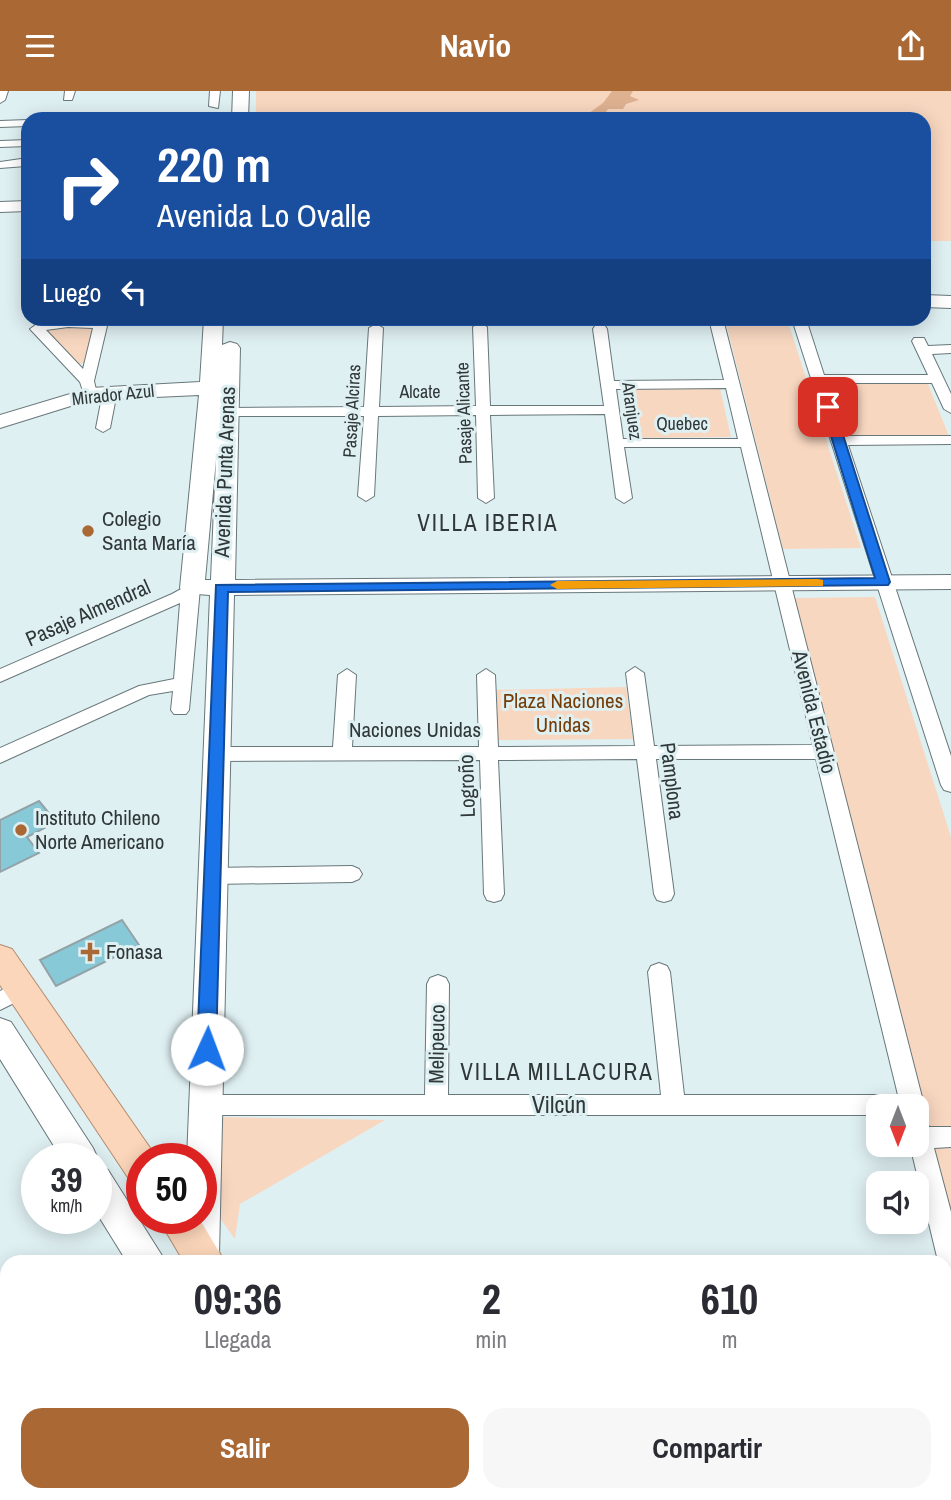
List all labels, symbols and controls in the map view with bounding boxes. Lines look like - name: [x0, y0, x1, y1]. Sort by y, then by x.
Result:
- text: Navio: [440, 24, 511, 67]
- icon: menu: [21, 27, 59, 65]
- icon: share: [892, 27, 930, 65]
- text: 220 m: [157, 131, 271, 197]
- icon: right: [42, 140, 133, 231]
- text: Avenida Lo Ovalle: [157, 194, 371, 237]
- icon: left: [115, 273, 153, 311]
- text: Luego: [42, 275, 101, 310]
- street label: Pasaje Alicante: [449, 362, 478, 464]
- street label: Pasaje Alciras: [337, 364, 366, 458]
- pin: [798, 377, 858, 437]
- street label: Mirador Azul: [70, 378, 155, 411]
- street label: Alcate: [398, 379, 441, 404]
- street label: Aranjuez: [616, 379, 649, 442]
- street label: Avenida Punta Arenas: [207, 386, 242, 559]
- icon: arrive: [809, 388, 847, 426]
- street label: Quebec: [656, 411, 708, 436]
- place label: Colegio Santa María: [102, 504, 196, 557]
- district label: VILLA IBERIA: [417, 507, 559, 538]
- marker: Colegio Santa María: [80, 523, 96, 539]
- street label: Pasaje Almendral: [21, 572, 155, 653]
- street label: Avenida Estadio: [785, 646, 844, 777]
- park label: Plaza Naciones Unidas: [503, 686, 623, 739]
- street label: Naciones Unidas: [349, 715, 481, 744]
- street label: Pamplona: [653, 741, 692, 822]
- street label: Logroño: [451, 754, 482, 818]
- place label: Instituto Chileno Norte Americano: [35, 803, 164, 856]
- marker: Instituto Chileno Norte Americano: [13, 822, 29, 838]
- place label: Fonasa: [106, 937, 163, 966]
- marker: Fonasa: [80, 942, 100, 962]
- street label: Melipeuco: [421, 1004, 452, 1084]
- position arrow: [170, 1012, 244, 1086]
- district label: VILLA MILLACURA: [460, 1056, 654, 1087]
- street label: Vilcún: [532, 1088, 586, 1120]
- north arrow: [866, 1094, 929, 1157]
- map controls: [866, 1094, 929, 1234]
- speed limit sign: 50: [126, 1143, 217, 1234]
- text: 39: [51, 1156, 82, 1203]
- button: sound: [866, 1171, 929, 1234]
- text: km/h: [51, 1193, 83, 1218]
- text: 09:36: [194, 1271, 282, 1327]
- text: 2: [482, 1271, 501, 1327]
- text: 610: [701, 1271, 758, 1327]
- text: Llegada: [204, 1324, 271, 1355]
- text: min: [476, 1324, 507, 1355]
- text: m: [722, 1324, 737, 1355]
- button: Salir: [21, 1408, 469, 1488]
- button: Compartir: [483, 1408, 931, 1488]

